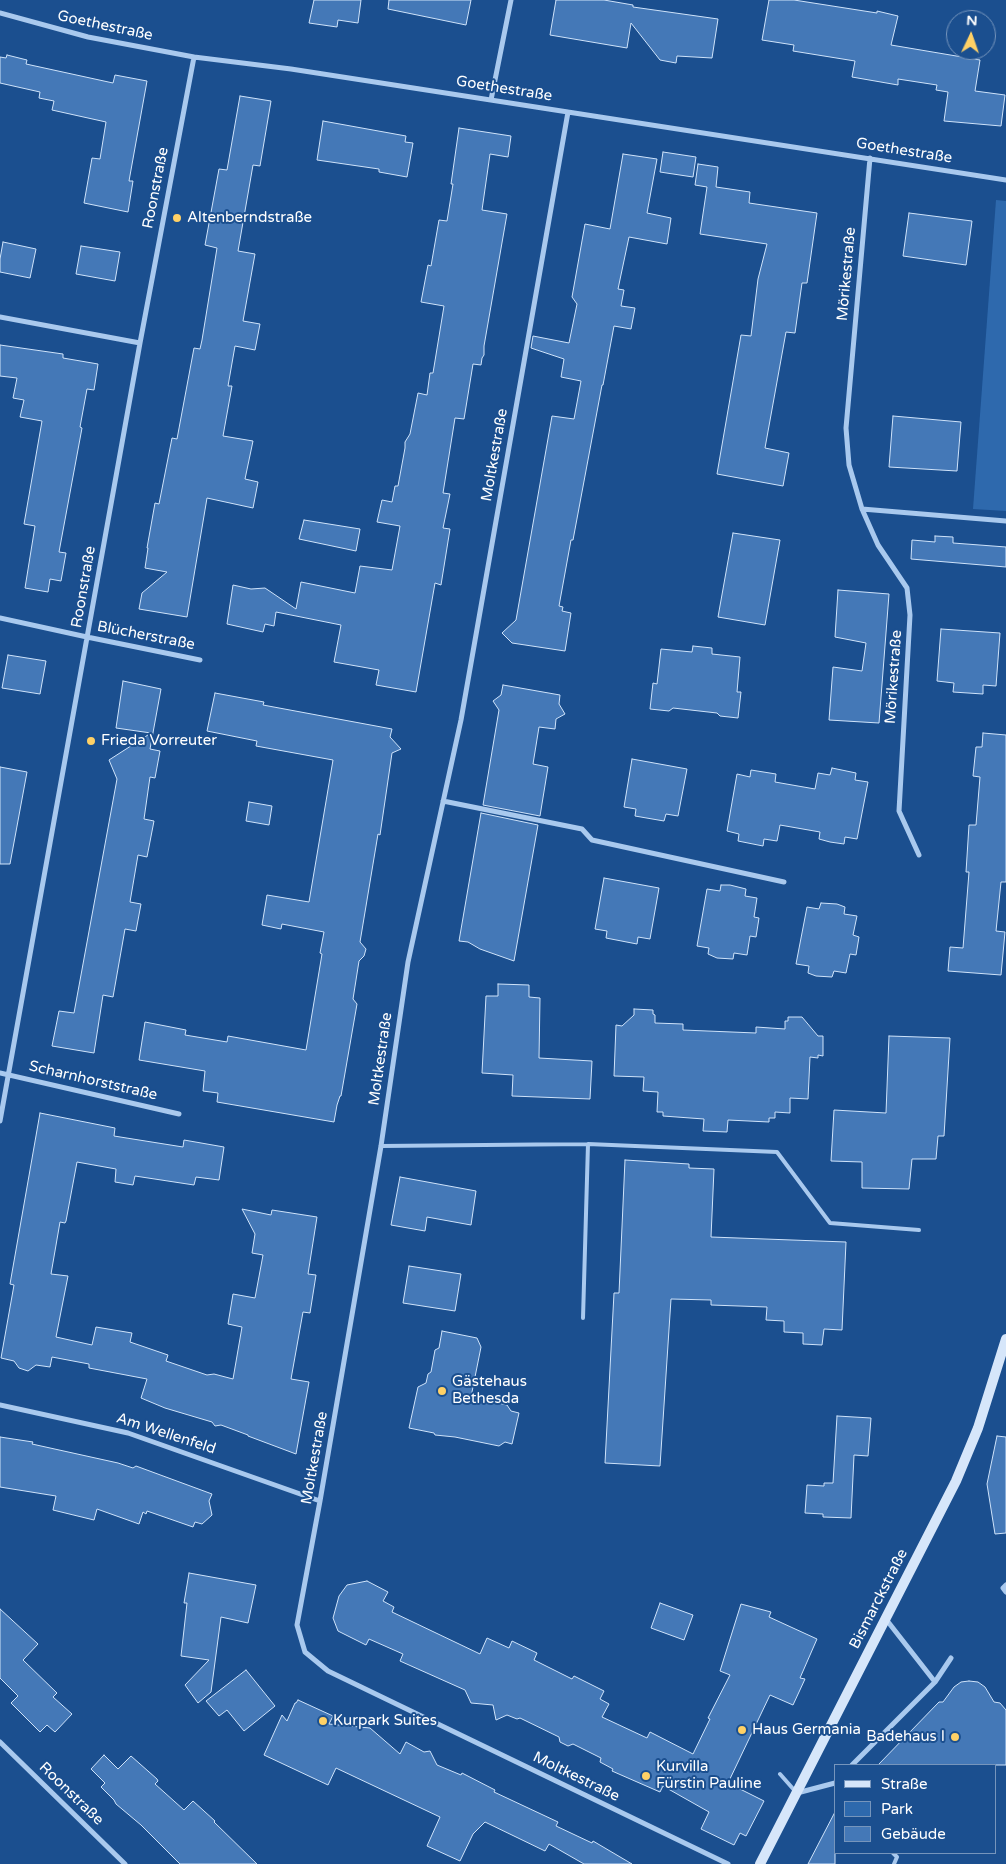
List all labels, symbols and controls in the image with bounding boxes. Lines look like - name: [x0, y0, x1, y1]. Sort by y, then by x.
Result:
- street label: Goethestraße: [56, 7, 154, 45]
- north arrow: [946, 10, 996, 60]
- text: N: [966, 12, 978, 29]
- street label: Goethestraße: [455, 73, 553, 105]
- street label: Goethestraße: [855, 135, 953, 167]
- street label: Roonstraße: [139, 146, 173, 230]
- place label: Altenberndstraße: [187, 209, 312, 227]
- marker: Altenberndstraße: [171, 212, 183, 224]
- street label: Mörikestraße: [834, 226, 860, 322]
- street label: Moltkestraße: [478, 407, 512, 503]
- street label: Roonstraße: [68, 545, 100, 629]
- street label: Blücherstraße: [96, 618, 196, 654]
- street label: Mörikestraße: [882, 629, 906, 725]
- place label: Frieda Vorreuter: [101, 732, 217, 750]
- marker: Frieda Vorreuter: [85, 735, 97, 747]
- street label: Moltkestraße: [366, 1011, 396, 1107]
- street label: Scharnhorststraße: [27, 1057, 159, 1105]
- place label: Gästehaus Bethesda: [452, 1373, 527, 1408]
- marker: Gästehaus Bethesda: [436, 1385, 448, 1397]
- street label: Am Wellenfeld: [114, 1409, 218, 1459]
- street label: Moltkestraße: [298, 1410, 332, 1506]
- street label: Bismarckstraße: [846, 1546, 912, 1652]
- place label: Kurpark Suites: [333, 1712, 437, 1730]
- marker: Kurpark Suites: [317, 1715, 329, 1727]
- place label: Haus Germania: [752, 1721, 861, 1739]
- marker: Haus Germania: [736, 1724, 748, 1736]
- place label: Badehaus I: [866, 1728, 945, 1746]
- marker: Badehaus I: [949, 1731, 961, 1743]
- street label: Moltkestraße: [530, 1748, 622, 1806]
- place label: Kurvilla Fürstin Pauline: [656, 1758, 761, 1793]
- street label: Roonstraße: [35, 1759, 107, 1829]
- legend: [834, 1764, 996, 1854]
- marker: Kurvilla Fürstin Pauline: [640, 1770, 652, 1782]
- text: Straße: [881, 1775, 927, 1793]
- text: Park: [881, 1800, 913, 1818]
- text: Gebäude: [881, 1825, 946, 1843]

